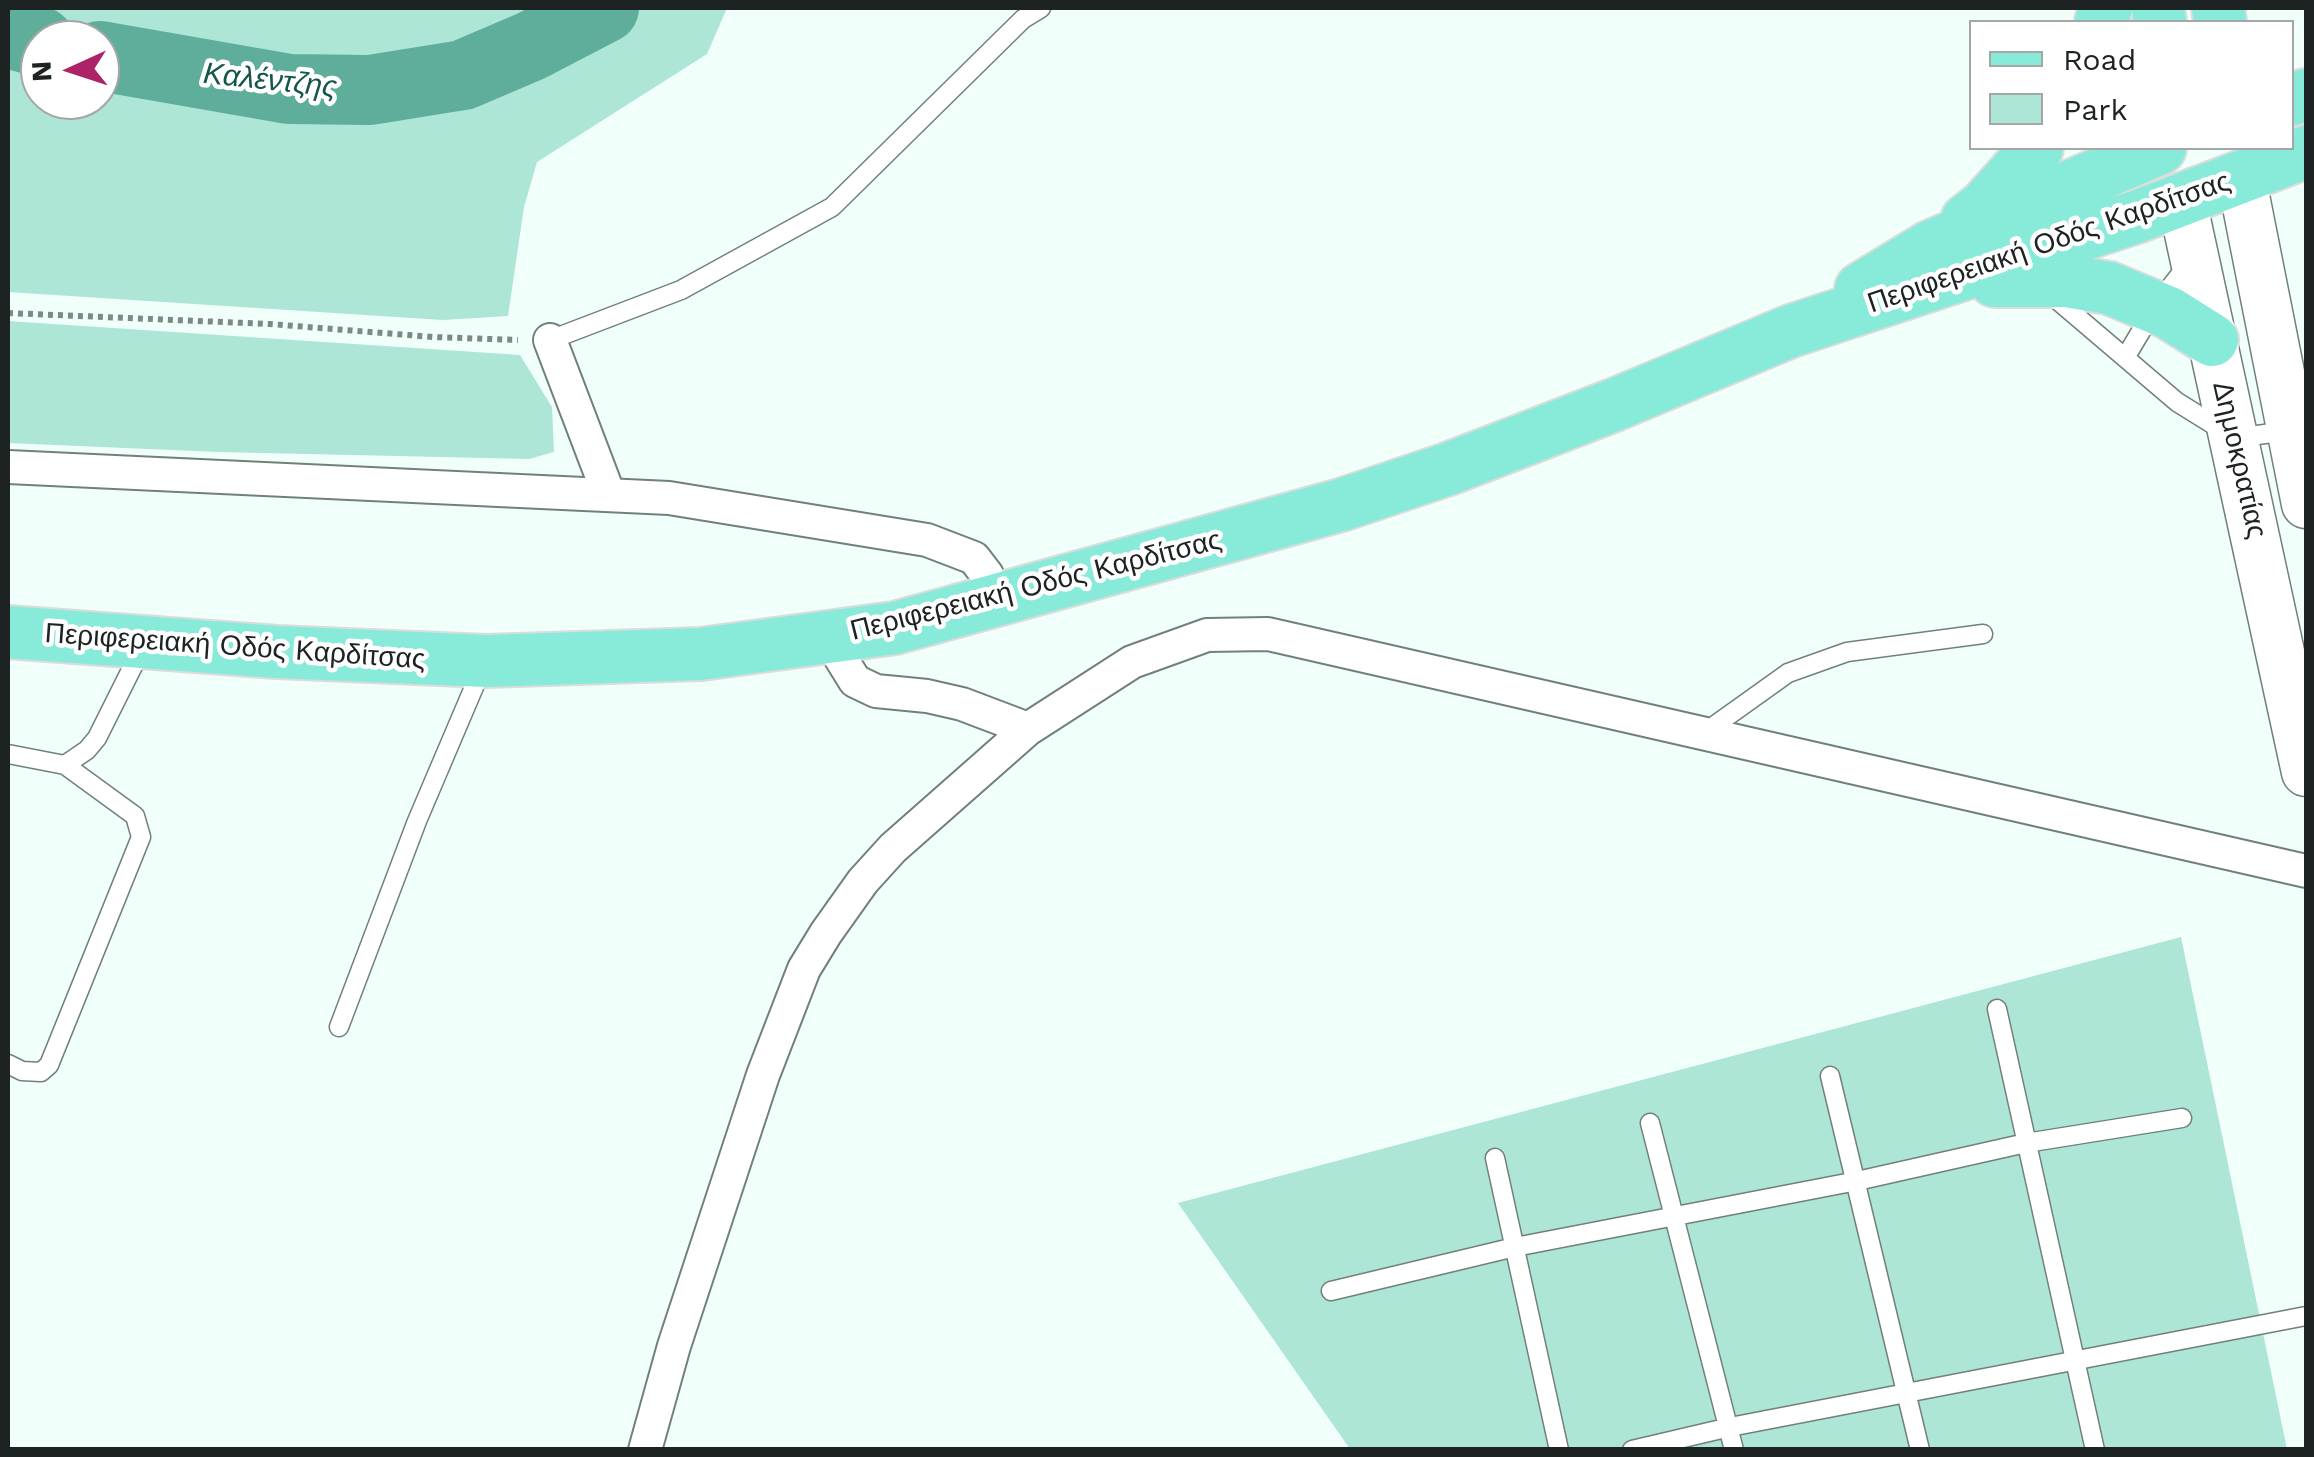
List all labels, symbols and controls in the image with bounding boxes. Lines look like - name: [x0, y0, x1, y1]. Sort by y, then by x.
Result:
- north arrow: [20, 20, 120, 120]
- legend: [1969, 20, 2294, 150]
- text: Road: [2063, 42, 2136, 77]
- water label: Καλέντζης: [202, 56, 338, 106]
- text: N: [25, 60, 59, 83]
- text: Park: [2063, 92, 2128, 127]
- street label: Περιφερειακή Οδός Καρδίτσας: [1863, 165, 2235, 321]
- street label: Δημοκρατίας: [2205, 378, 2273, 542]
- street label: Περιφερειακή Οδός Καρδίτσας: [847, 524, 1225, 648]
- street label: Περιφερειακή Οδός Καρδίτσας: [44, 617, 426, 677]

